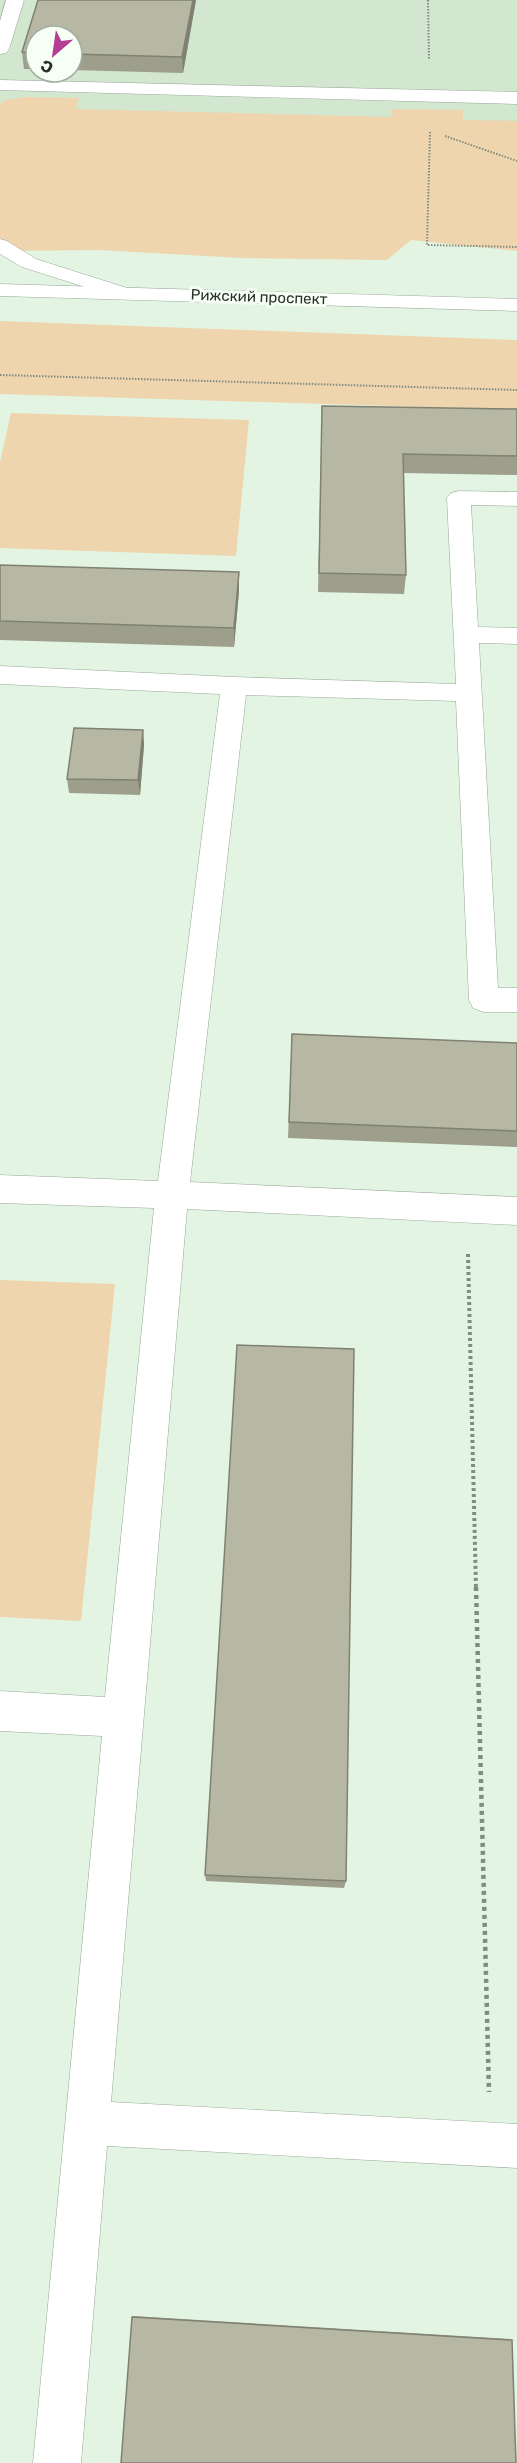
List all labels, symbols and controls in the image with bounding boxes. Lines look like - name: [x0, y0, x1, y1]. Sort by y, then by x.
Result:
- north arrow: [24, 24, 84, 84]
- text: С: [37, 56, 56, 78]
- street label: Рижский проспект: [190, 286, 328, 308]

